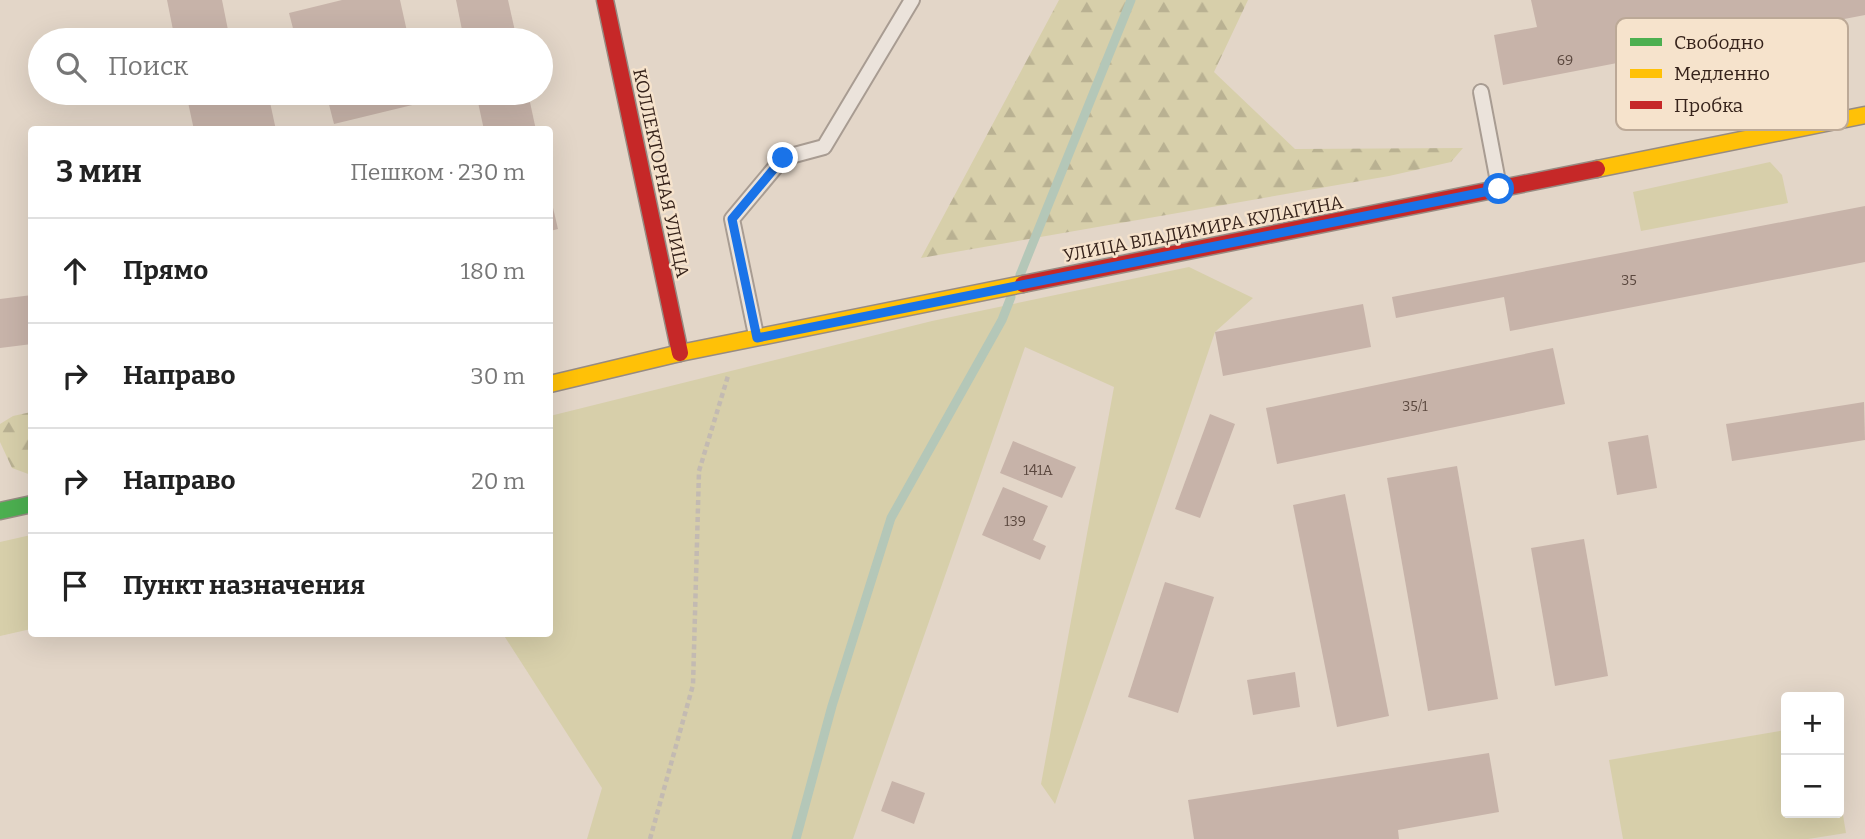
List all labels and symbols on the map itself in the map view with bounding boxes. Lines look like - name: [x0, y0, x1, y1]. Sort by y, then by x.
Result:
- legend: [1616, 18, 1848, 130]
- text: Свободно: [1674, 31, 1764, 54]
- house number: 69: [1557, 52, 1573, 69]
- text: Медленно: [1674, 62, 1770, 85]
- street label: КОЛЛЕКТОРНАЯ УЛИЦА: [628, 67, 694, 280]
- text: Пробка: [1674, 94, 1744, 117]
- route end: [767, 142, 798, 173]
- route start: [1483, 173, 1514, 204]
- street label: УЛИЦА ВЛАДИМИРА КУЛАГИНА: [1061, 191, 1345, 267]
- house number: 35: [1621, 272, 1637, 289]
- house number: 35/1: [1402, 398, 1428, 415]
- house number: 141А: [1023, 462, 1053, 479]
- house number: 139: [1004, 513, 1026, 530]

